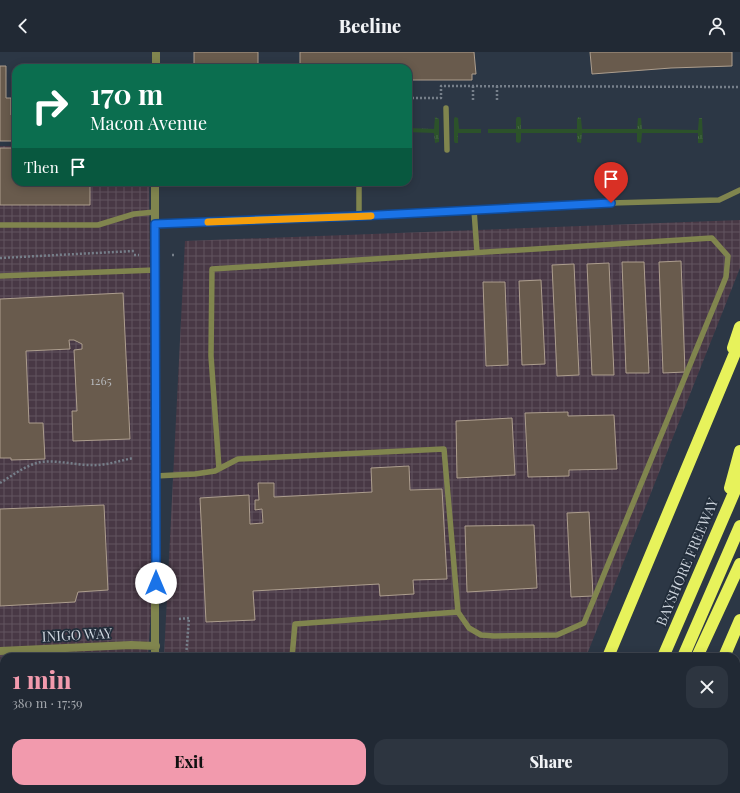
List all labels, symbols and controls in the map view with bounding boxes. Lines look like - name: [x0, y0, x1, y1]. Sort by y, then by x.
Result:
- text: Beeline: [339, 14, 401, 38]
- icon: back: [12, 15, 34, 37]
- icon: person: [706, 15, 728, 37]
- text: 170 m: [90, 75, 163, 112]
- icon: right: [24, 80, 76, 132]
- text: Macon Avenue: [90, 111, 207, 135]
- icon: arrive: [67, 156, 89, 178]
- text: Then: [24, 157, 59, 177]
- pin: [594, 162, 628, 203]
- icon: arrive: [600, 168, 622, 190]
- house number: 1265: [90, 372, 112, 388]
- street label: BAYSHORE FREEWAY: [651, 494, 722, 628]
- position arrow: [135, 562, 177, 604]
- street label: INIGO WAY: [41, 623, 114, 646]
- text: 1 min: [12, 663, 71, 695]
- button: close: [686, 666, 728, 708]
- text: 380 m · 17:59: [12, 694, 83, 711]
- button: Exit: [12, 739, 366, 785]
- button: Share: [374, 739, 728, 785]

